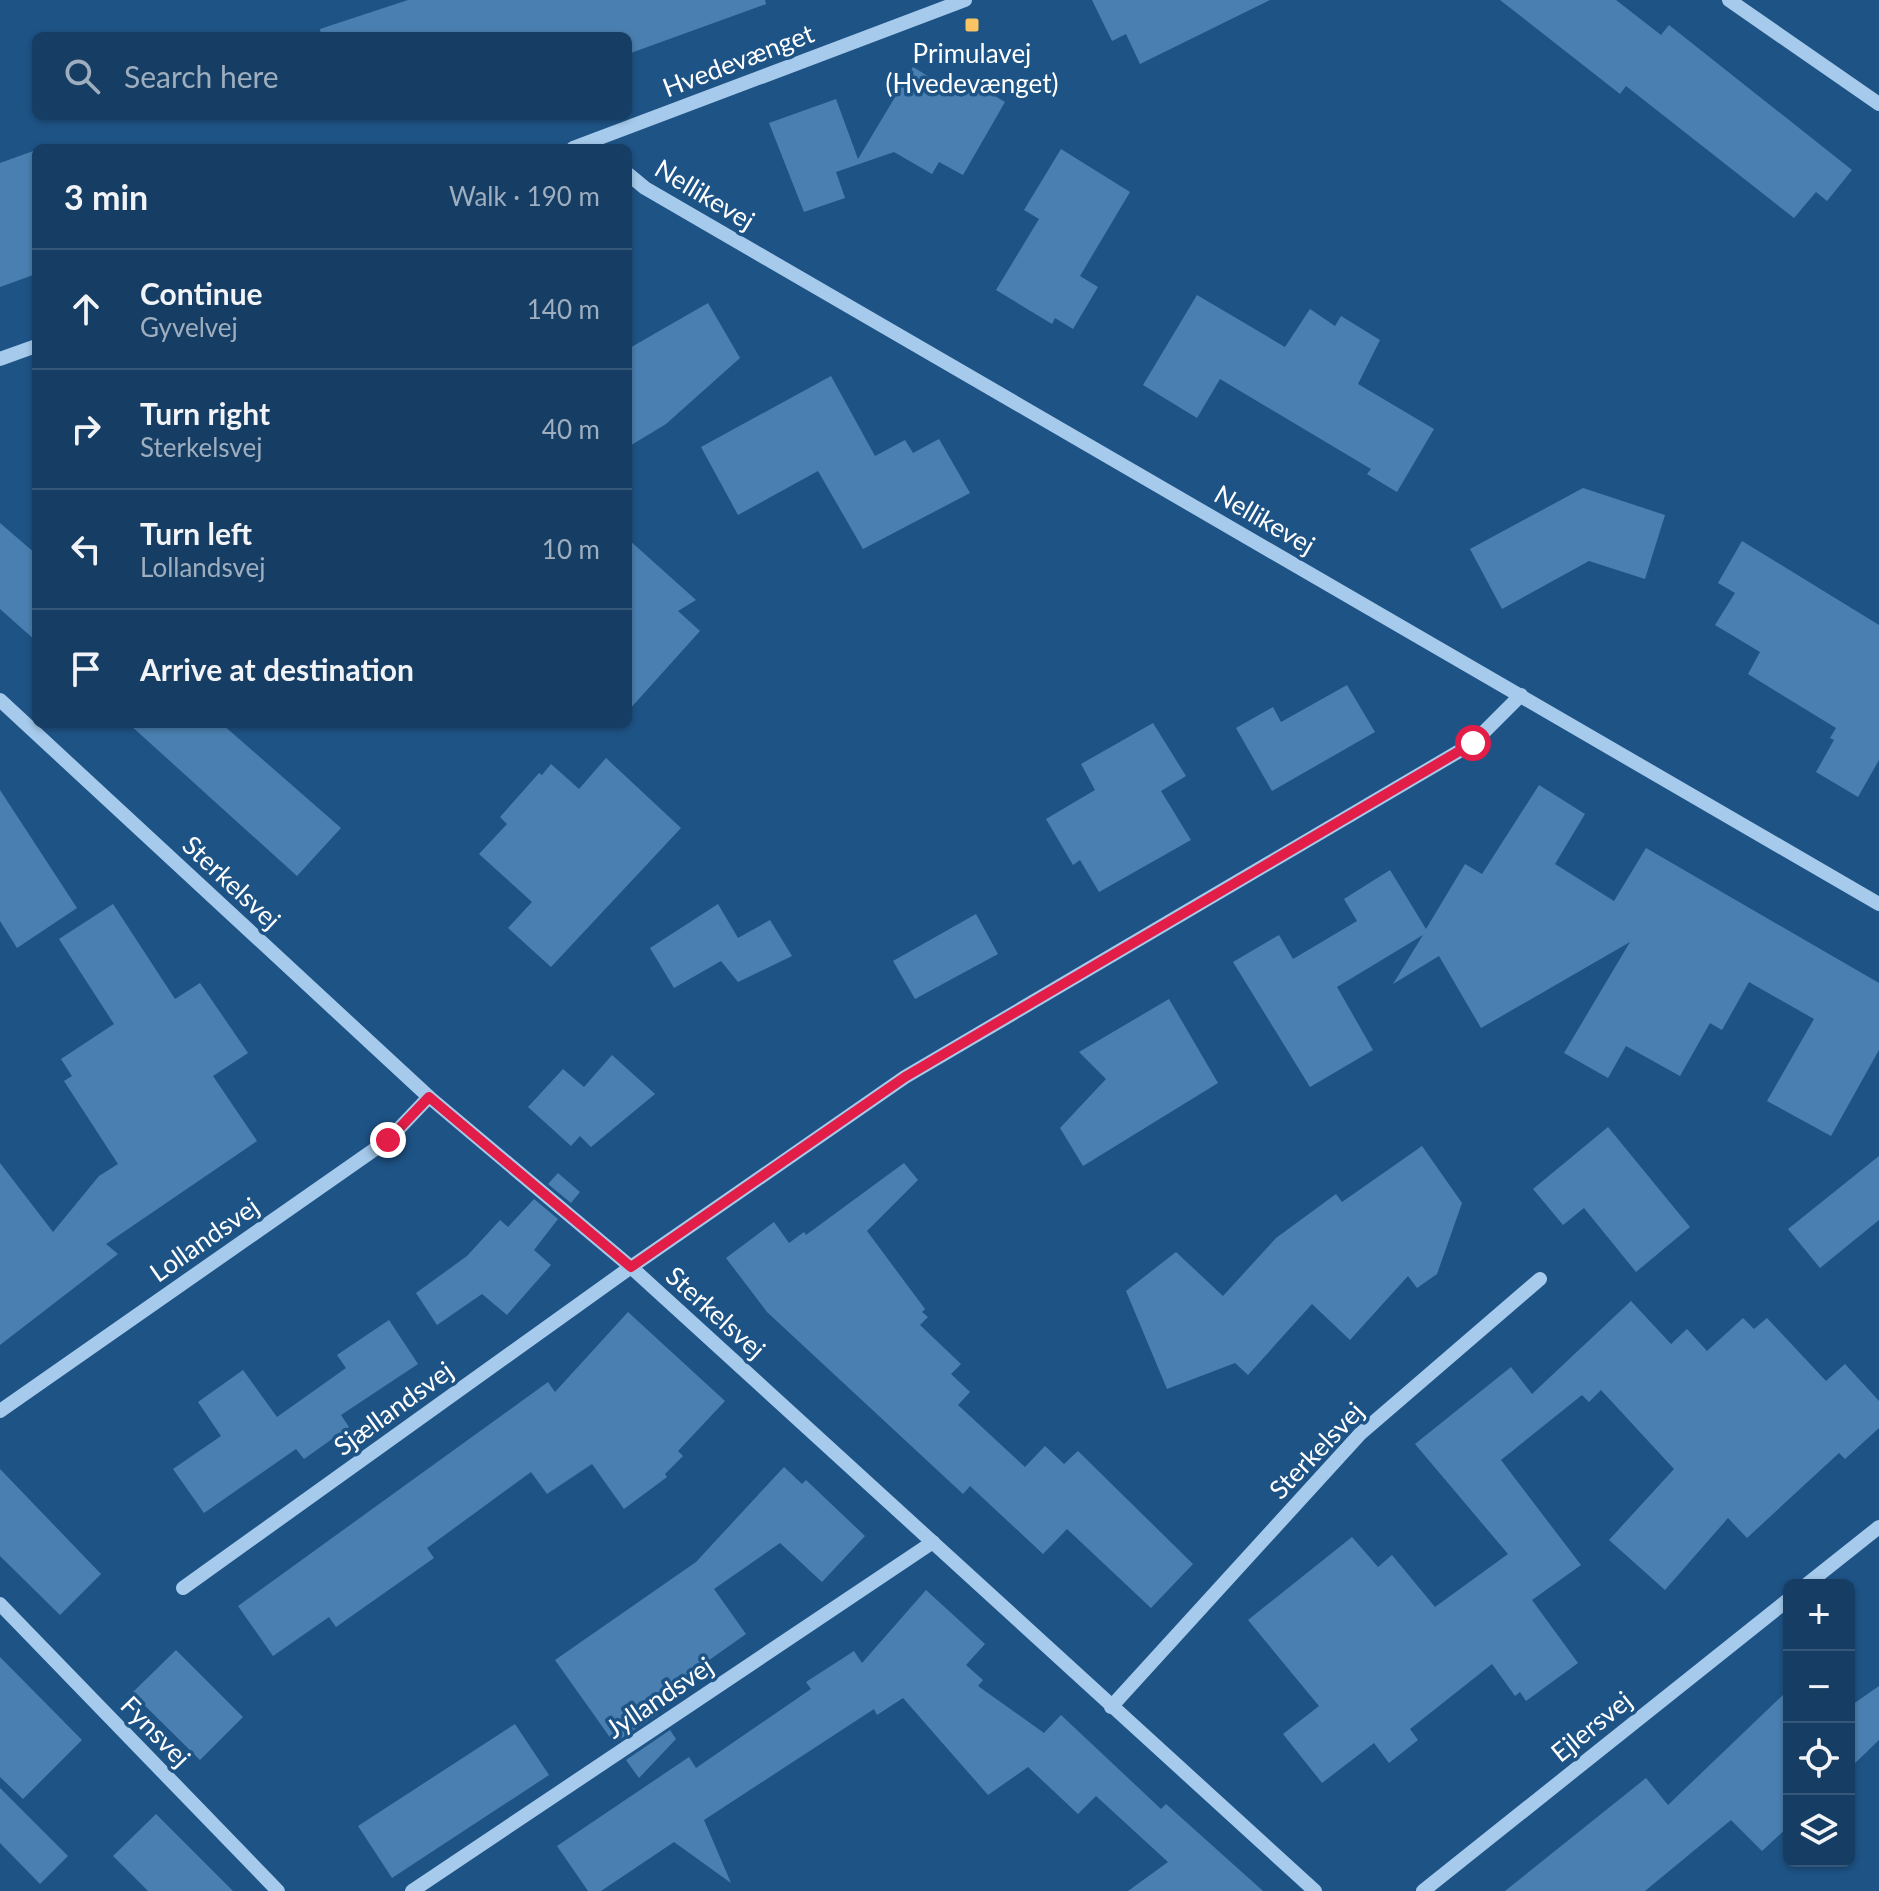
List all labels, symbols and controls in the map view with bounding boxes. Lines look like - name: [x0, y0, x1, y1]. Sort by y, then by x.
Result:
- street label: Hvedevænget: [658, 16, 819, 103]
- marker: Primulavej (Hvedevænget): [963, 16, 981, 34]
- search box: [32, 32, 632, 120]
- place label: Primulavej (Hvedevænget): [885, 37, 1059, 99]
- icon: search: [60, 54, 104, 98]
- text: Search here: [124, 58, 279, 94]
- street label: Nellikevej: [649, 152, 761, 236]
- text: 3 min: [64, 176, 148, 217]
- text: Walk · 190 m: [449, 180, 600, 212]
- text: Continue: [140, 275, 263, 311]
- icon: ahead: [64, 287, 108, 331]
- text: 140 m: [527, 293, 600, 325]
- text: Gyvelvej: [140, 311, 238, 343]
- text: Turn right: [140, 395, 270, 431]
- icon: right: [64, 407, 108, 451]
- text: 40 m: [542, 413, 600, 445]
- text: Sterkelsvej: [140, 431, 262, 463]
- street label: Nellikevej: [1209, 477, 1321, 561]
- text: Turn left: [140, 515, 252, 551]
- icon: left: [64, 527, 108, 571]
- text: 10 m: [542, 533, 600, 565]
- text: Lollandsvej: [140, 551, 266, 583]
- icon: arrive: [64, 647, 108, 691]
- text: Arrive at destination: [140, 651, 414, 687]
- route start: [1455, 725, 1491, 761]
- street label: Sterkelsvej: [176, 829, 288, 935]
- route end: [370, 1122, 406, 1158]
- street label: Lollandsvej: [143, 1190, 265, 1288]
- street label: Sterkelsvej: [660, 1259, 772, 1365]
- street label: Sjællandsvej: [327, 1354, 459, 1462]
- street label: Sterkelsvej: [1262, 1395, 1370, 1505]
- map controls: [1783, 1579, 1855, 1867]
- button: +: [1783, 1579, 1855, 1651]
- street label: Jyllandsvej: [599, 1649, 719, 1745]
- button: −: [1783, 1651, 1855, 1723]
- street label: Ejlersvej: [1544, 1684, 1638, 1768]
- street label: Fynsvej: [115, 1689, 197, 1773]
- button: locate: [1783, 1723, 1855, 1795]
- button: layers: [1783, 1795, 1855, 1867]

